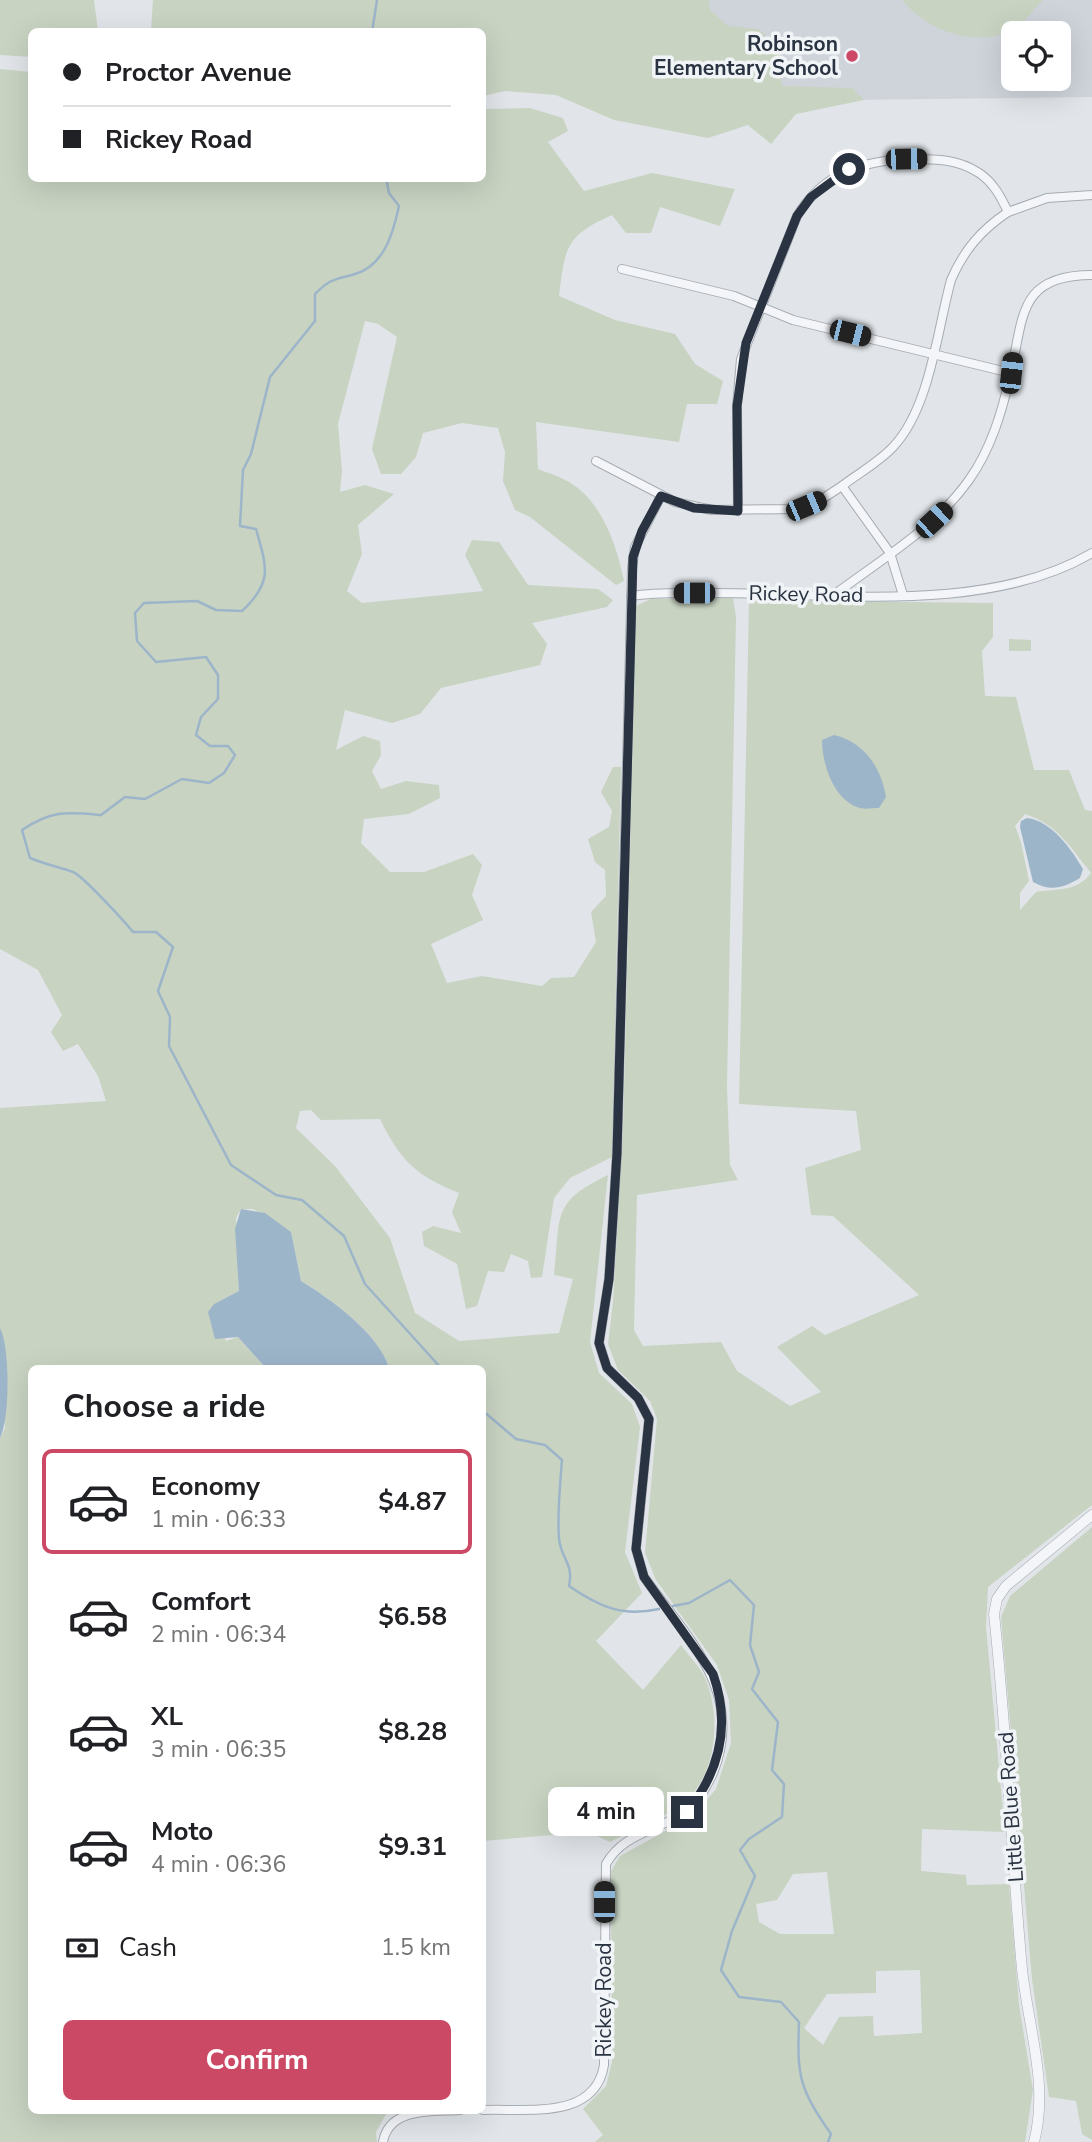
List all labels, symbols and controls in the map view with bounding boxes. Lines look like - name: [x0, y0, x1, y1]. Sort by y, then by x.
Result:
- map controls: [1001, 21, 1071, 91]
- button: locate: [1001, 21, 1071, 91]
- place label: Robinson Elementary School: [654, 30, 838, 82]
- marker: Robinson Elementary School: [844, 48, 860, 64]
- text: Proctor Avenue: [105, 55, 292, 90]
- text: Rickey Road: [105, 122, 252, 157]
- car: [885, 148, 928, 170]
- route start: [833, 153, 865, 185]
- car: [828, 318, 873, 348]
- car: [999, 351, 1024, 395]
- car: [783, 488, 830, 524]
- car: [912, 498, 957, 542]
- street label: Rickey Road: [748, 579, 864, 609]
- car: [674, 583, 716, 604]
- text: Choose a ride: [63, 1385, 265, 1428]
- text: Economy: [151, 1469, 260, 1504]
- icon: car: [67, 1470, 130, 1533]
- text: $4.87: [378, 1484, 447, 1519]
- text: 1 min · 06:33: [151, 1504, 286, 1535]
- text: Comfort: [151, 1584, 251, 1619]
- icon: car: [67, 1585, 130, 1648]
- text: $6.58: [378, 1599, 447, 1634]
- text: 2 min · 06:34: [151, 1619, 286, 1650]
- text: XL: [151, 1699, 183, 1734]
- icon: car: [67, 1700, 130, 1763]
- text: $8.28: [378, 1714, 447, 1749]
- street label: Little Blue Road: [992, 1731, 1030, 1883]
- text: 3 min · 06:35: [151, 1734, 286, 1765]
- callout: 4 min: [547, 1787, 662, 1836]
- text: 4 min: [576, 1796, 636, 1827]
- route end: [671, 1796, 703, 1828]
- text: Moto: [151, 1814, 213, 1849]
- icon: car: [67, 1815, 130, 1878]
- text: $9.31: [378, 1829, 447, 1864]
- text: 4 min · 06:36: [151, 1849, 286, 1880]
- car: [594, 1881, 615, 1923]
- icon: cash: [63, 1929, 101, 1967]
- text: Cash: [119, 1930, 177, 1965]
- text: 1.5 km: [381, 1932, 451, 1963]
- street label: Rickey Road: [590, 1943, 618, 2057]
- button: Confirm: [63, 2020, 451, 2100]

